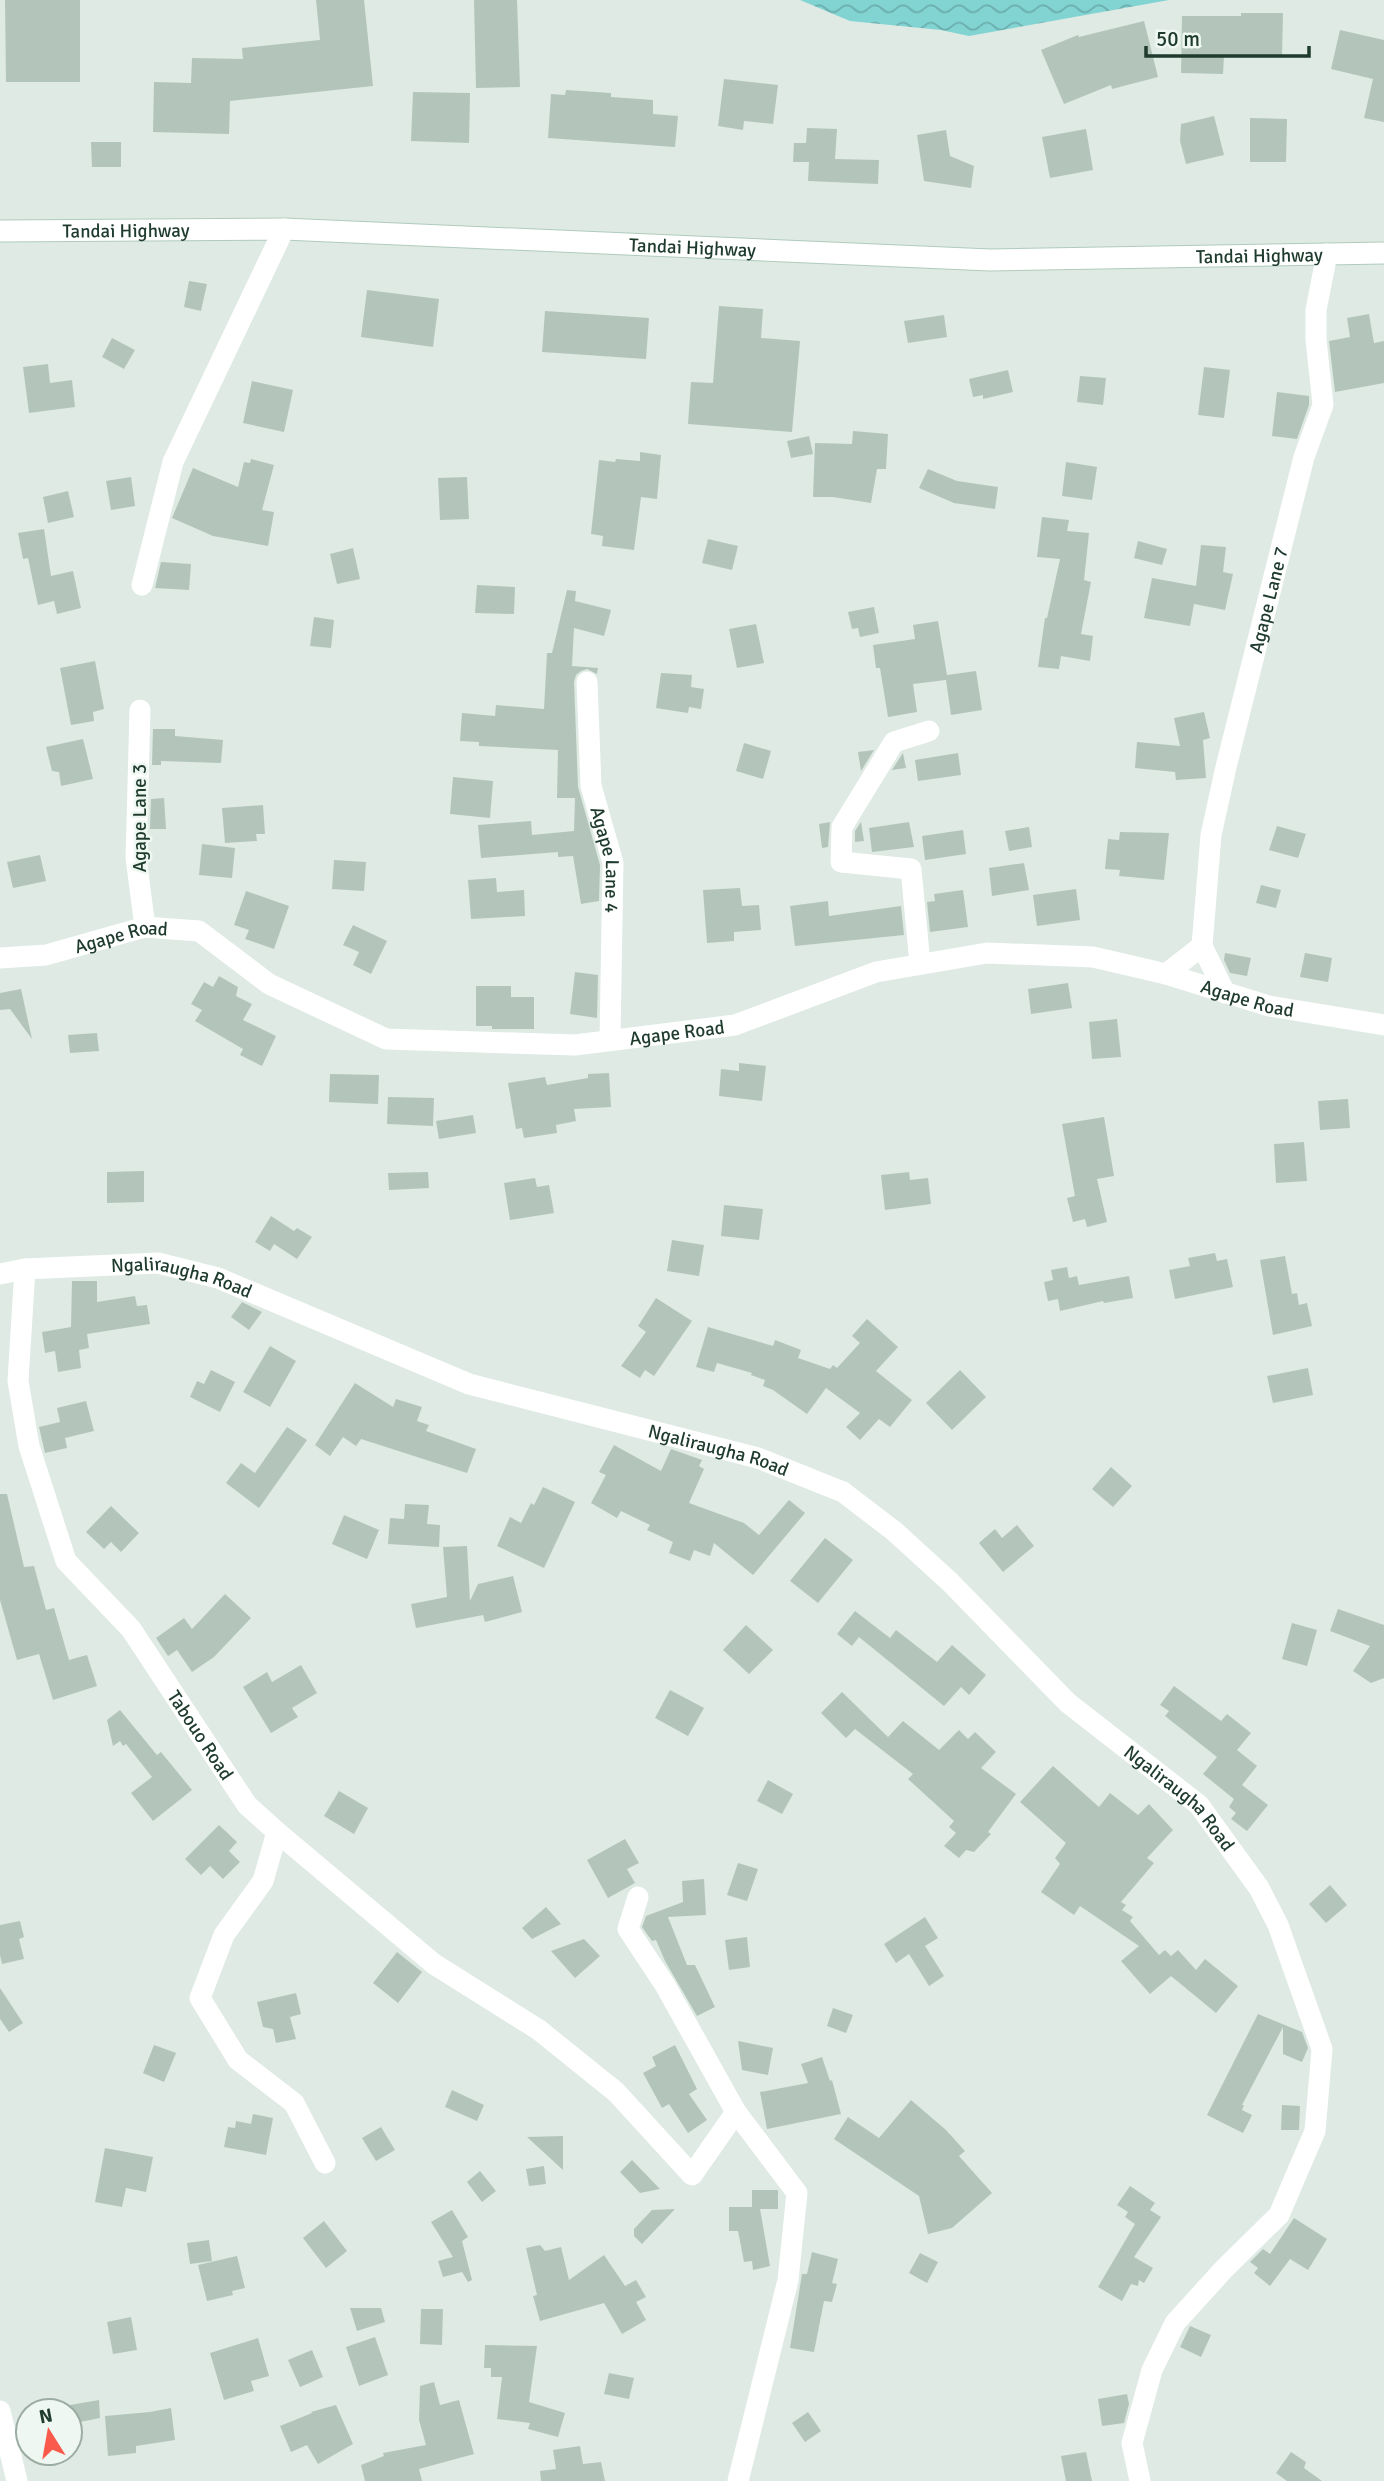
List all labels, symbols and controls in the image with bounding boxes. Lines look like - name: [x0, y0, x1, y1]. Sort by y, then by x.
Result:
- scale bar: [1146, 14, 1309, 58]
- text: 50 m: [1156, 26, 1200, 52]
- street label: Tandai Highway: [62, 219, 190, 244]
- street label: Tandai Highway: [629, 233, 757, 263]
- street label: Tandai Highway: [1196, 243, 1323, 269]
- street label: Agape Lane 7: [1244, 544, 1294, 656]
- street label: Agape Lane 3: [128, 764, 152, 872]
- street label: Agape Lane 4: [584, 804, 624, 913]
- street label: Agape Road: [72, 916, 169, 959]
- street label: Agape Road: [1198, 975, 1296, 1023]
- street label: Agape Road: [628, 1015, 726, 1051]
- street label: Ngaliraugha Road: [110, 1252, 256, 1304]
- street label: Ngaliraugha Road: [645, 1419, 792, 1482]
- street label: Tabouo Road: [162, 1686, 238, 1785]
- street label: Ngaliraugha Road: [1119, 1740, 1239, 1856]
- north arrow: [14, 2397, 84, 2467]
- text: N: [37, 2403, 55, 2429]

